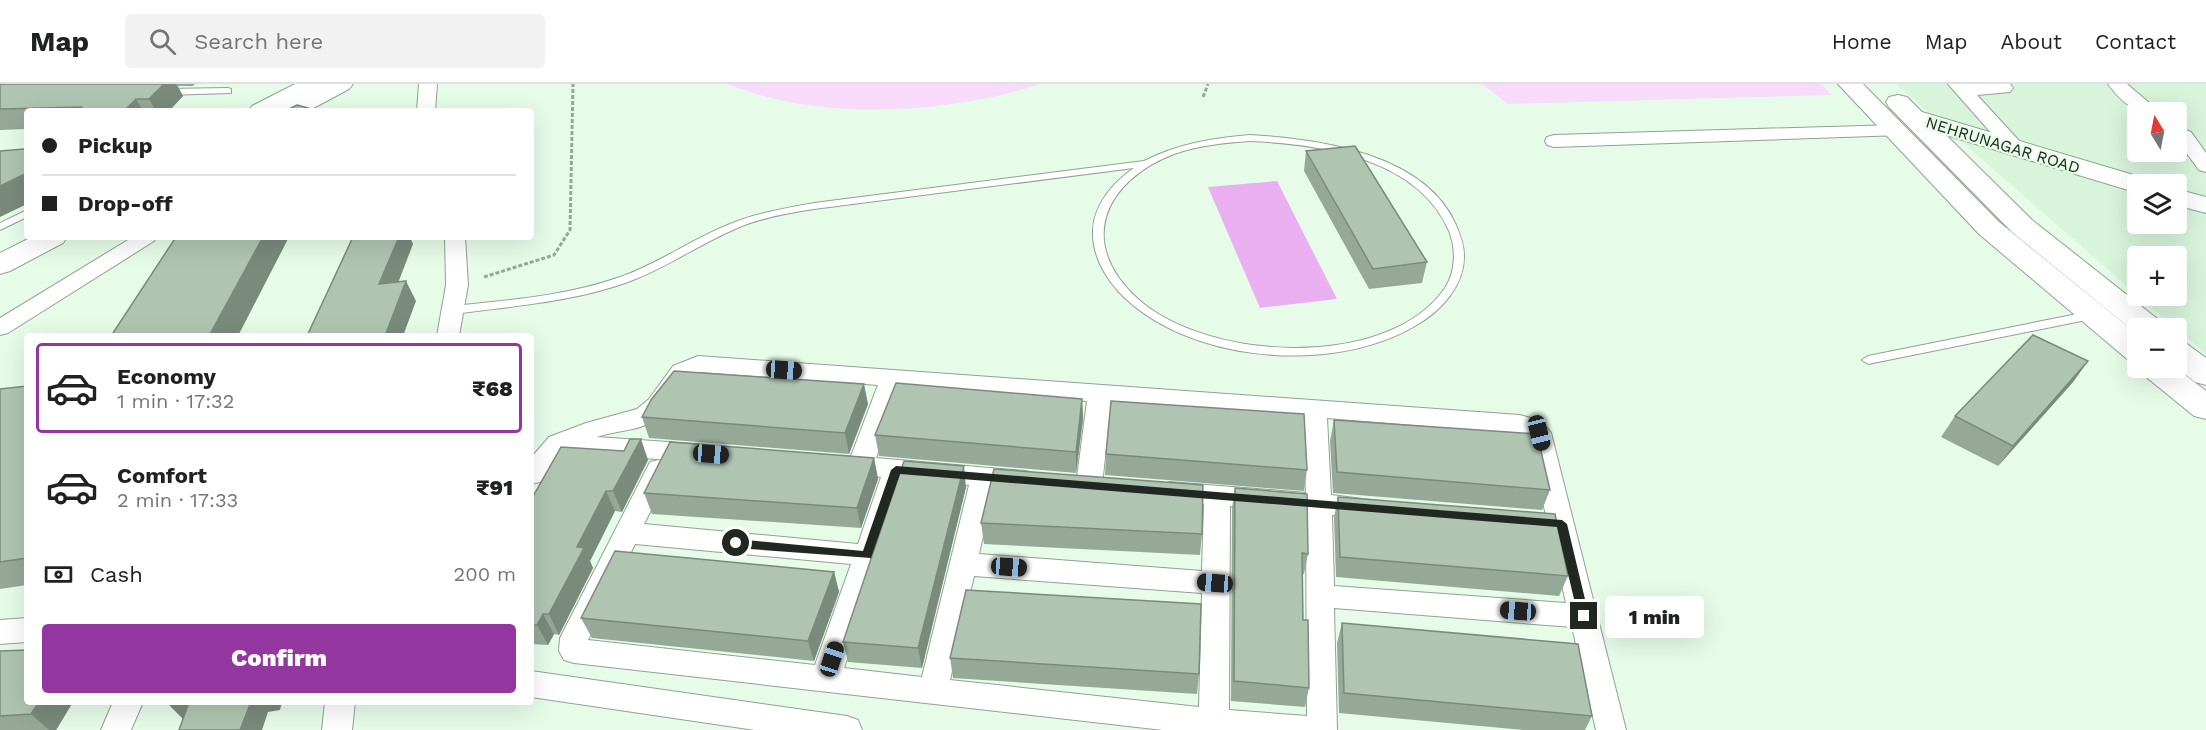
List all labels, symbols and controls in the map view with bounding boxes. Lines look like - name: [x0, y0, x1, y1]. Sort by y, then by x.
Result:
- search box: [125, 14, 545, 68]
- text: Map: [30, 25, 89, 58]
- icon: search: [146, 25, 179, 58]
- text: Search here: [194, 29, 323, 54]
- text: Home: [1832, 29, 1892, 54]
- text: Map: [1925, 29, 1968, 54]
- text: About: [2001, 29, 2062, 54]
- text: Contact: [2095, 29, 2176, 54]
- north arrow: [2127, 102, 2187, 162]
- map controls: [2127, 102, 2187, 378]
- street label: NEHRUNAGAR ROAD: [1924, 113, 2082, 177]
- text: Pickup: [78, 133, 153, 158]
- button: layers: [2127, 174, 2187, 234]
- text: Drop-off: [78, 191, 173, 216]
- button: +: [2127, 246, 2187, 306]
- button: −: [2127, 318, 2187, 378]
- car: [765, 360, 803, 380]
- icon: car: [45, 361, 99, 415]
- text: Economy: [117, 364, 216, 389]
- text: ₹68: [472, 376, 513, 401]
- text: 1 min · 17:32: [117, 389, 234, 413]
- car: [1526, 413, 1552, 453]
- car: [692, 444, 730, 464]
- icon: car: [45, 460, 99, 514]
- text: Comfort: [117, 463, 207, 488]
- text: ₹91: [476, 475, 513, 500]
- text: 2 min · 17:33: [117, 488, 238, 512]
- route start: [722, 529, 749, 556]
- car: [990, 557, 1028, 577]
- icon: cash: [42, 558, 75, 591]
- text: Cash: [90, 562, 143, 587]
- text: 200 m: [454, 562, 516, 586]
- car: [1196, 573, 1234, 593]
- callout: 1 min: [1605, 595, 1704, 637]
- car: [1499, 601, 1537, 621]
- route end: [1570, 602, 1597, 629]
- text: 1 min: [1629, 605, 1680, 629]
- button: Confirm: [42, 624, 516, 693]
- car: [818, 639, 846, 679]

